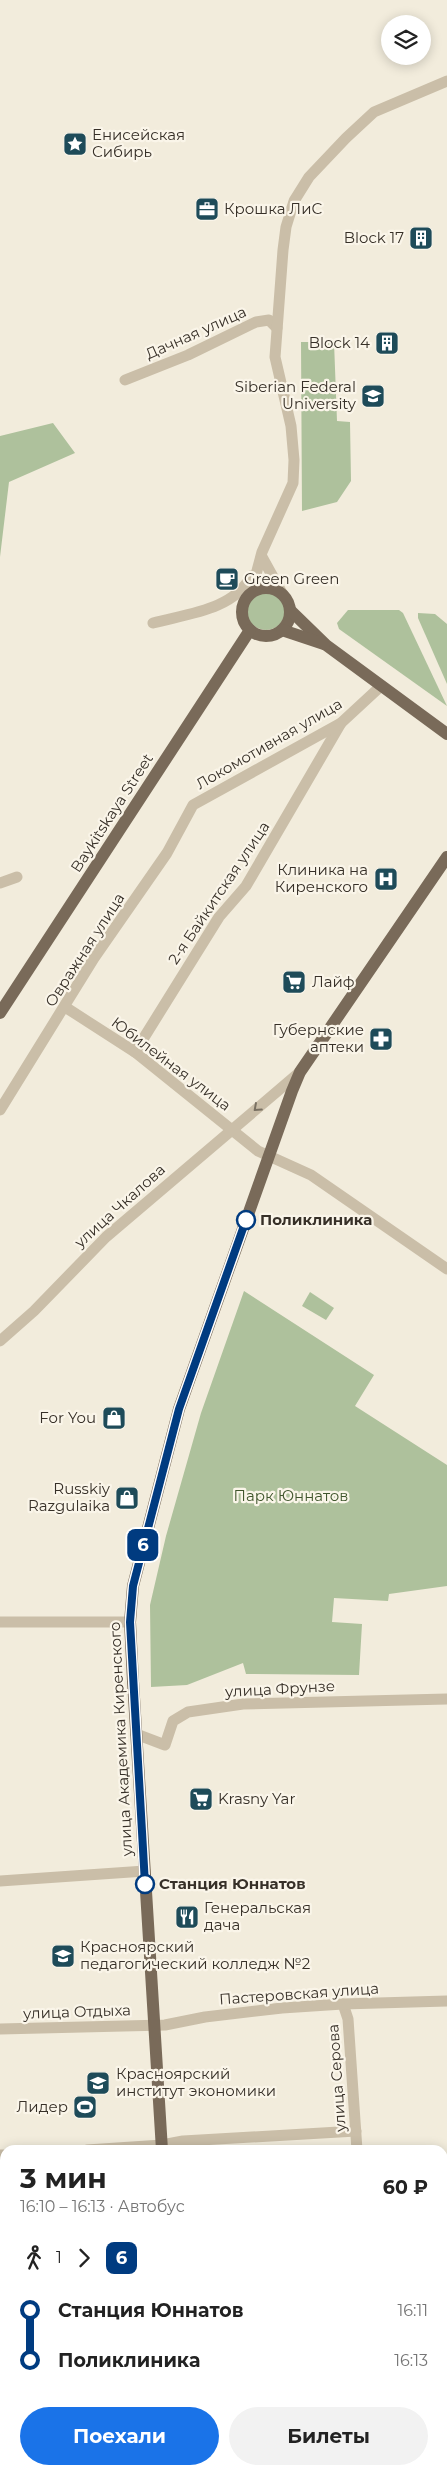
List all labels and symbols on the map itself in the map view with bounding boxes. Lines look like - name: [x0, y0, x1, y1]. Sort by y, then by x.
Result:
- place label: Енисейская Сибирь: [92, 125, 185, 161]
- place icon: Енисейская Сибирь: [62, 131, 88, 157]
- office icon: Крошка ЛиС: [194, 196, 220, 222]
- place label: Крошка ЛиС: [224, 199, 322, 218]
- building icon: Block 17: [408, 225, 434, 251]
- place label: Block 17: [344, 228, 404, 247]
- street label: Дачная улица: [142, 302, 249, 363]
- building icon: Block 14: [374, 330, 400, 356]
- place label: Block 14: [309, 333, 370, 352]
- place label: Siberian Federal University: [235, 377, 357, 413]
- school or university icon: Siberian Federal University: [360, 383, 386, 409]
- cafe icon: Green Green: [214, 566, 240, 592]
- place label: Green Green: [244, 569, 339, 588]
- street label: Локомотивная улица: [192, 694, 345, 793]
- street label: Baykitskaya Street: [66, 750, 157, 876]
- street label: 2-я Байкитская улица: [164, 818, 273, 968]
- place label: Клиника на Киренского: [275, 860, 368, 896]
- hospital icon: Клиника на Киренского: [373, 866, 399, 892]
- street label: Овражная улица: [41, 889, 128, 1010]
- supermarket icon: Лайф: [281, 969, 307, 995]
- place label: Лайф: [312, 972, 355, 991]
- street label: Юбилейная улица: [108, 1013, 235, 1115]
- place label: Губернские аптеки: [273, 1020, 364, 1056]
- pharmacy icon: Губернские аптеки: [368, 1026, 394, 1052]
- one-way arrow: [254, 1102, 263, 1111]
- street label: улица Чкалова: [70, 1160, 169, 1252]
- marker: Поликлиника: [236, 1210, 256, 1230]
- place label: Поликлиника: [260, 1210, 372, 1229]
- shop icon: For You: [101, 1405, 127, 1431]
- place label: For You: [39, 1408, 96, 1427]
- place label: Russkiy Razgulaika: [28, 1479, 111, 1515]
- shop icon: Russkiy Razgulaika: [114, 1485, 140, 1511]
- park label: Парк Юннатов: [234, 1486, 348, 1505]
- line badge: 6: [127, 1529, 159, 1561]
- street label: улица Академика Киренского: [105, 1621, 136, 1858]
- street label: улица Фрунзе: [223, 1676, 336, 1701]
- supermarket icon: Krasny Yar: [188, 1786, 214, 1812]
- place label: Krasny Yar: [218, 1789, 295, 1808]
- marker: Станция Юннатов: [135, 1874, 155, 1894]
- place label: Станция Юннатов: [159, 1874, 305, 1893]
- place label: Генеральская дача: [204, 1898, 311, 1934]
- restaurant icon: Генеральская дача: [174, 1904, 200, 1930]
- place label: Красноярский педагогический колледж №2: [80, 1937, 310, 1973]
- school or university icon: Красноярский педагогический колледж №2: [50, 1943, 76, 1969]
- street label: Пастеровская улица: [219, 1978, 379, 2009]
- street label: улица Отдыха: [22, 2000, 131, 2023]
- street label: улица Серова: [323, 2023, 350, 2134]
- place label: Красноярский институт экономики: [116, 2064, 276, 2100]
- school or university icon: Красноярский институт экономики: [85, 2070, 111, 2096]
- sports icon: Лидер: [72, 2094, 98, 2120]
- place label: Лидер: [17, 2097, 68, 2116]

